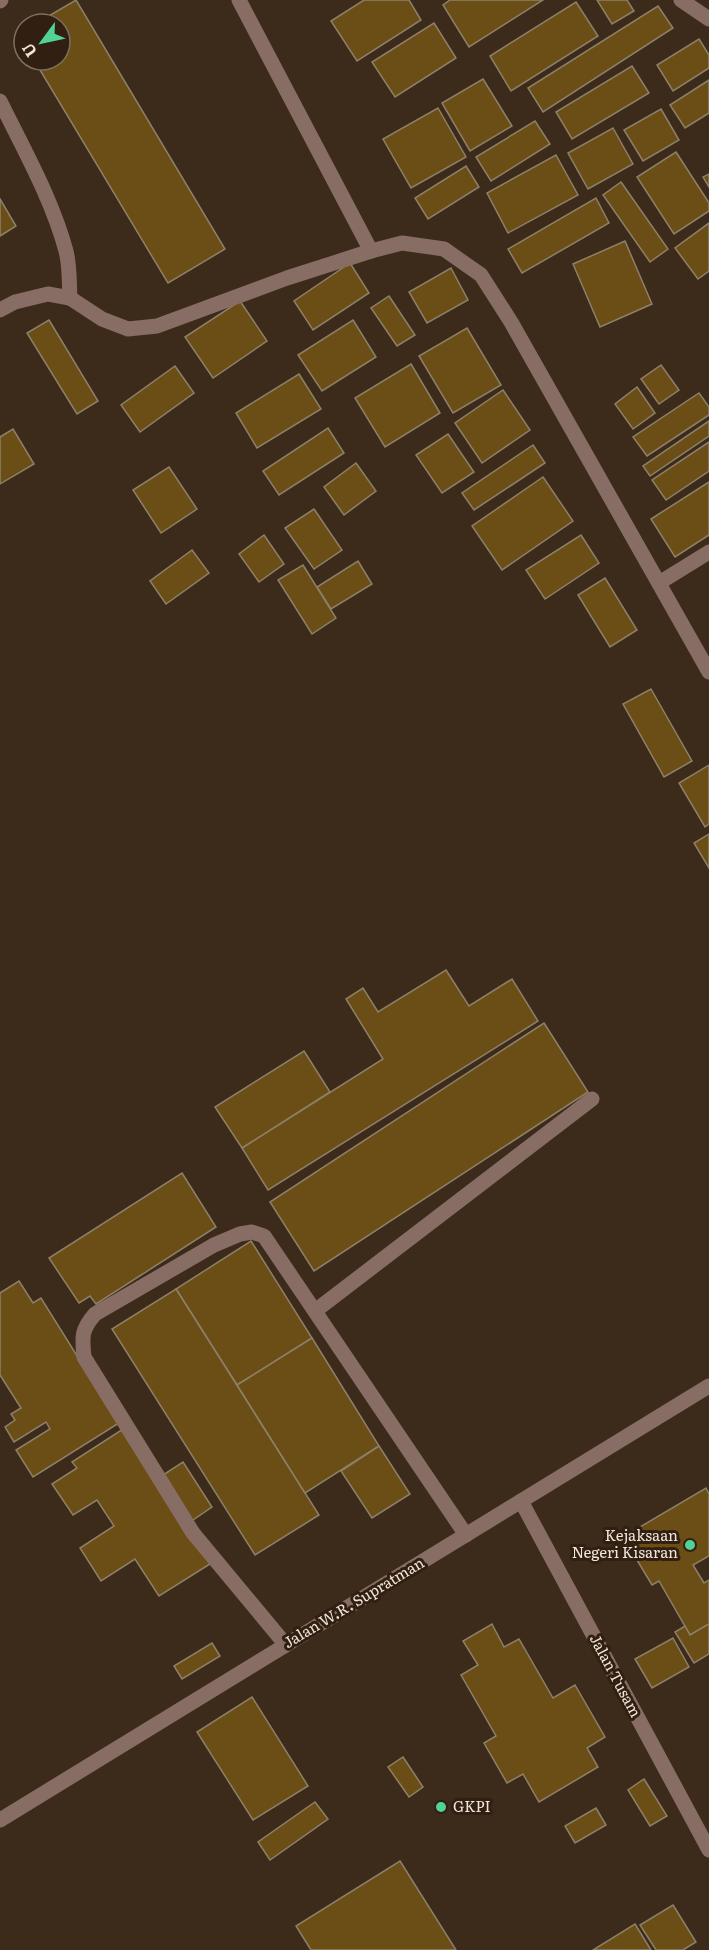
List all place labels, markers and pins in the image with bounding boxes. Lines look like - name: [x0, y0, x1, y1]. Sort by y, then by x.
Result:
- place label: Kejaksaan Negeri Kisaran: [572, 1523, 678, 1563]
- marker: Kejaksaan Negeri Kisaran: [683, 1538, 697, 1552]
- place label: GKPI: [453, 1794, 491, 1817]
- marker: GKPI: [434, 1800, 448, 1814]

